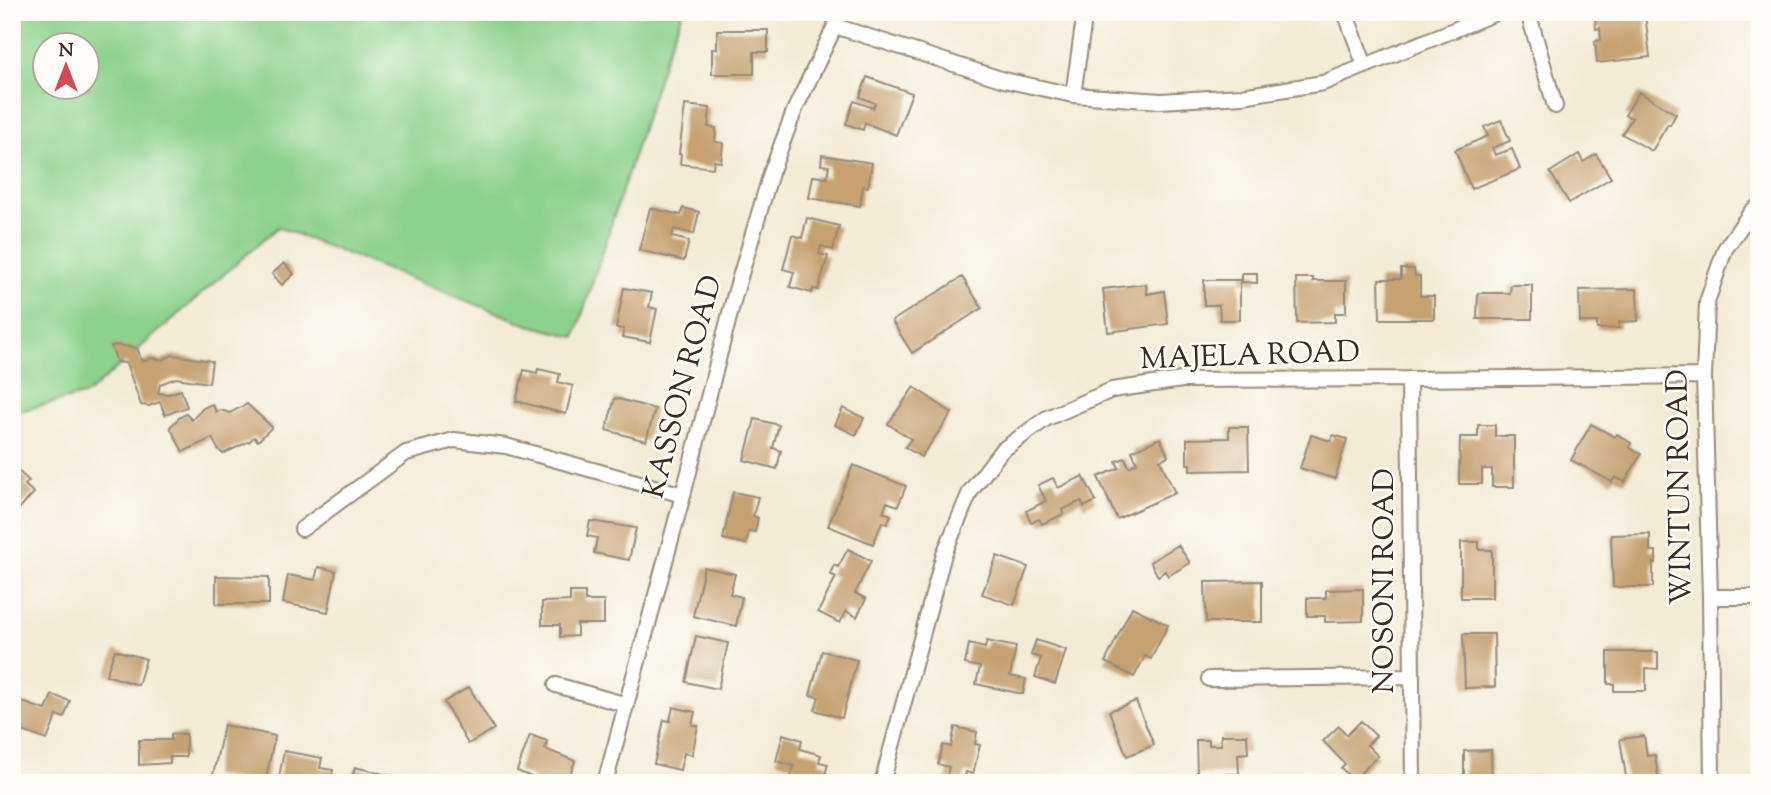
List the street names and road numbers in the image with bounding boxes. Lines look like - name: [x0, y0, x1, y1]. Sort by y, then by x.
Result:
- street label: KASSON ROAD: [633, 270, 735, 504]
- street label: MAJELA ROAD: [1139, 332, 1361, 382]
- street label: WINTUN ROAD: [1657, 369, 1705, 605]
- street label: NOSONI ROAD: [1364, 468, 1407, 694]

